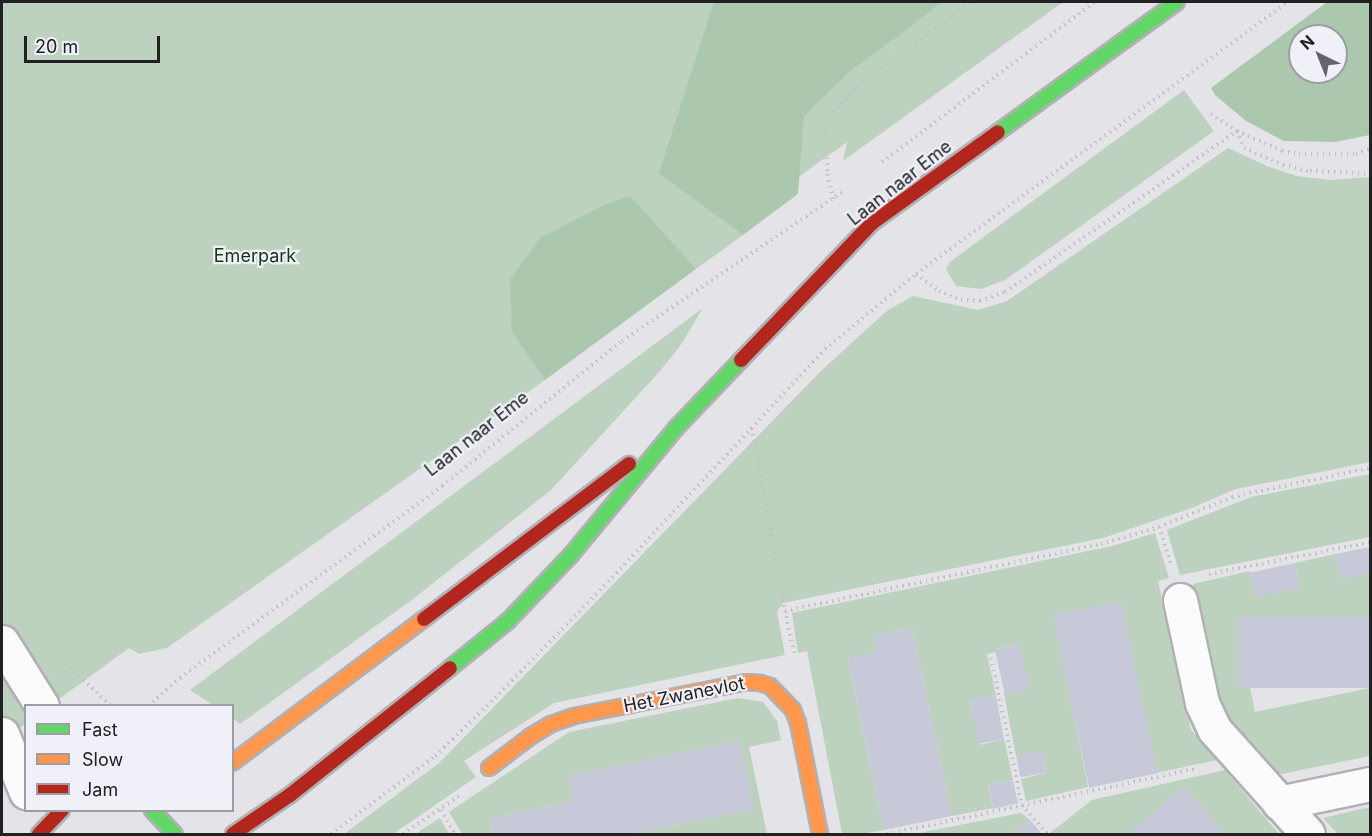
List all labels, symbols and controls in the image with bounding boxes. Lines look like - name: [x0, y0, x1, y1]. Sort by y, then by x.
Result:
- scale bar: [27, 24, 164, 62]
- north arrow: [1288, 24, 1348, 84]
- text: N: [1296, 31, 1318, 54]
- text: 20 m: [35, 36, 78, 57]
- street label: Laan naar Eme: [844, 136, 956, 230]
- park label: Emerpark: [214, 245, 296, 267]
- street label: Laan naar Eme: [421, 387, 533, 481]
- street label: Het Zwanevlot: [622, 673, 746, 717]
- legend: [24, 704, 234, 812]
- text: Fast: [82, 719, 118, 740]
- text: Slow: [82, 749, 123, 770]
- text: Jam: [82, 779, 118, 800]

